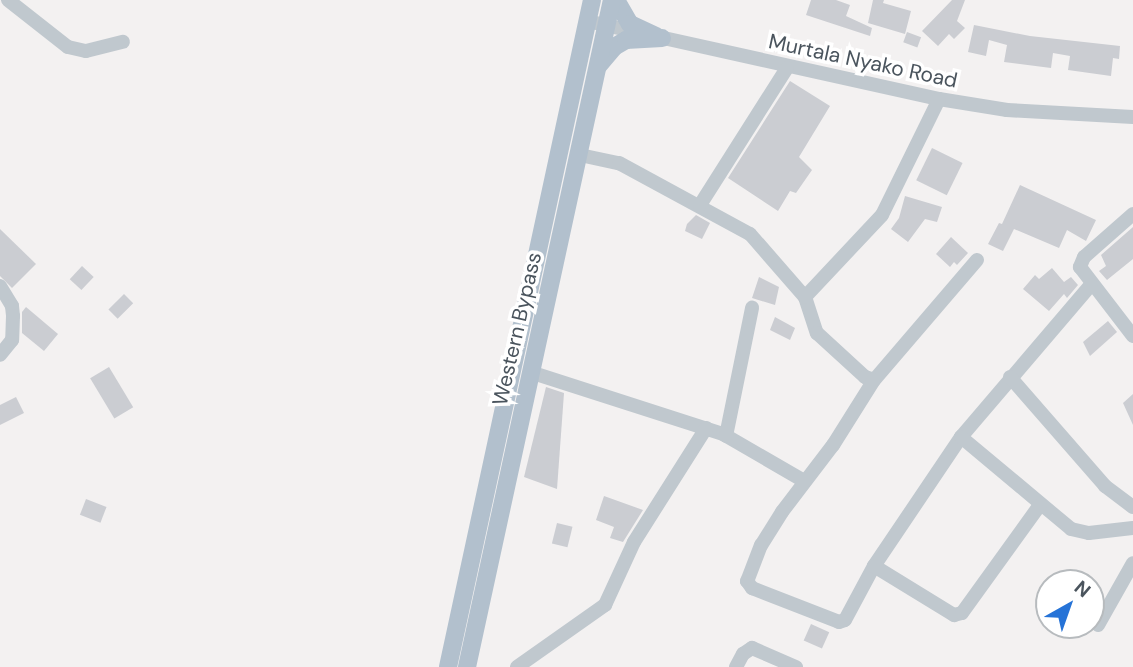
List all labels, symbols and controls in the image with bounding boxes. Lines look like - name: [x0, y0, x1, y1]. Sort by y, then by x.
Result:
- street label: Murtala Nyako Road: [766, 29, 960, 93]
- street label: Western Bypass: [487, 250, 547, 408]
- north arrow: [1035, 569, 1105, 639]
- text: N: [1069, 575, 1096, 603]

